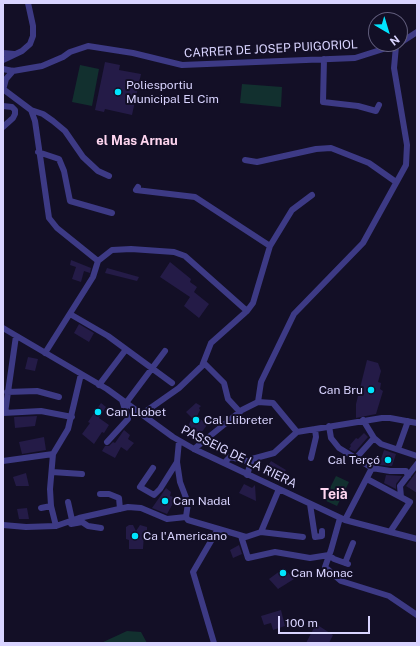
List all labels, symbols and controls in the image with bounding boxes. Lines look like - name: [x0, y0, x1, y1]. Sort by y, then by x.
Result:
- north arrow: [368, 12, 408, 52]
- text: N: [388, 33, 402, 48]
- street label: CARRER DE JOSEP PUIGORIOL: [184, 37, 358, 61]
- place label: Poliesportiu Municipal El Cim: [126, 78, 219, 106]
- marker: Poliesportiu Municipal El Cim: [113, 87, 123, 97]
- district label: el Mas Arnau: [96, 133, 178, 149]
- place label: Can Bru: [319, 383, 363, 397]
- marker: Can Bru: [366, 385, 376, 395]
- place label: Can Llobet: [106, 405, 166, 419]
- marker: Can Llobet: [93, 407, 103, 417]
- place label: Cal Llibreter: [204, 413, 273, 427]
- marker: Cal Llibreter: [191, 415, 201, 425]
- street label: PASSEIG DE LA RIERA: [179, 423, 299, 491]
- place label: Cal Terçó: [328, 453, 380, 467]
- marker: Cal Terçó: [383, 455, 393, 465]
- district label: Teià: [320, 487, 348, 503]
- place label: Can Nadal: [173, 494, 231, 508]
- marker: Can Nadal: [160, 496, 170, 506]
- place label: Ca l'Americano: [143, 529, 227, 543]
- marker: Ca l'Americano: [130, 531, 140, 541]
- place label: Can Monac: [291, 566, 353, 580]
- marker: Can Monac: [278, 568, 288, 578]
- scale bar: [280, 608, 372, 634]
- text: 100 m: [285, 616, 318, 630]

